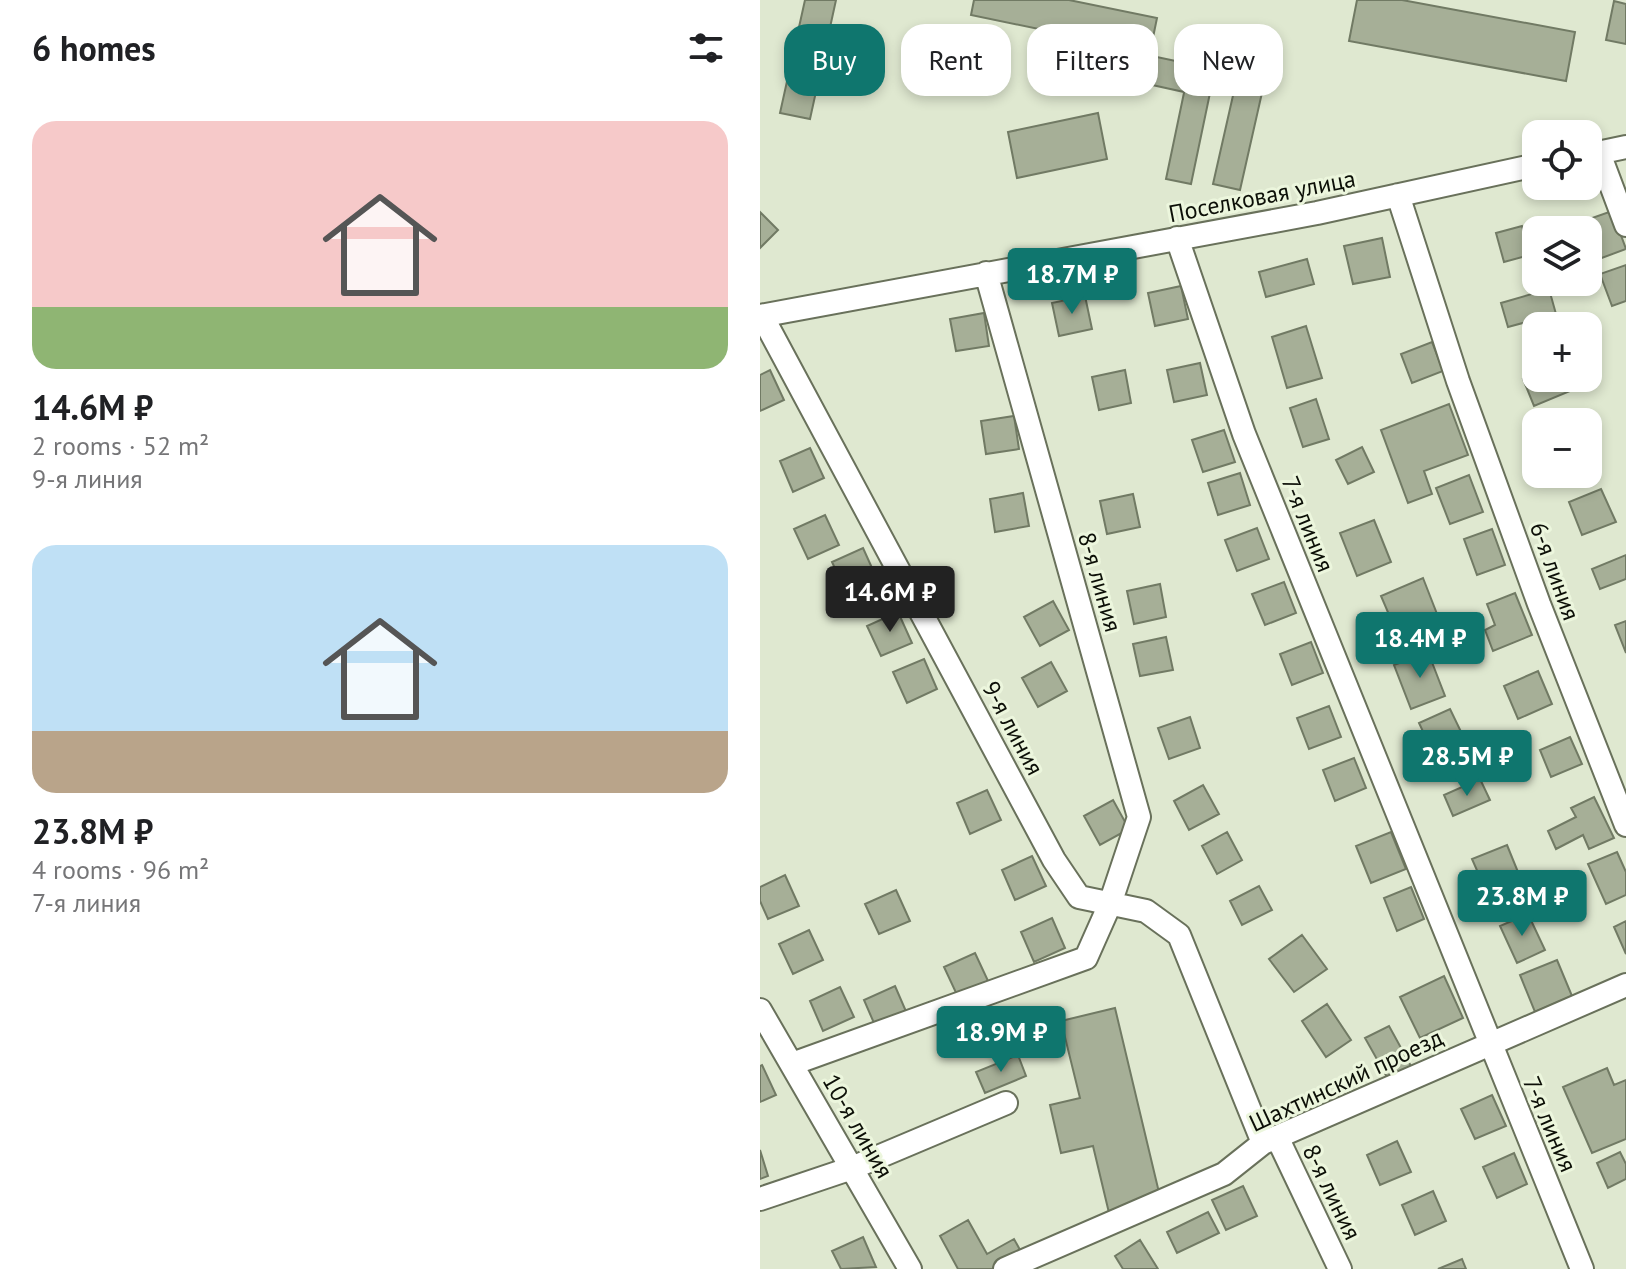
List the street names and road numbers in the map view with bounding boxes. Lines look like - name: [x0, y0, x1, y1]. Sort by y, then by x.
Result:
- street label: Поселковая улица: [1166, 163, 1358, 229]
- street label: 7-я линия: [1275, 472, 1341, 576]
- street label: 6-я линия: [1523, 518, 1587, 624]
- street label: 8-я линия: [1071, 529, 1129, 635]
- street label: 9-я линия: [975, 676, 1051, 780]
- street label: Шахтинский проезд: [1244, 1022, 1448, 1138]
- street label: 10-я линия: [816, 1068, 900, 1184]
- street label: 7-я линия: [1516, 1072, 1584, 1176]
- street label: 8-я линия: [1296, 1139, 1368, 1245]

